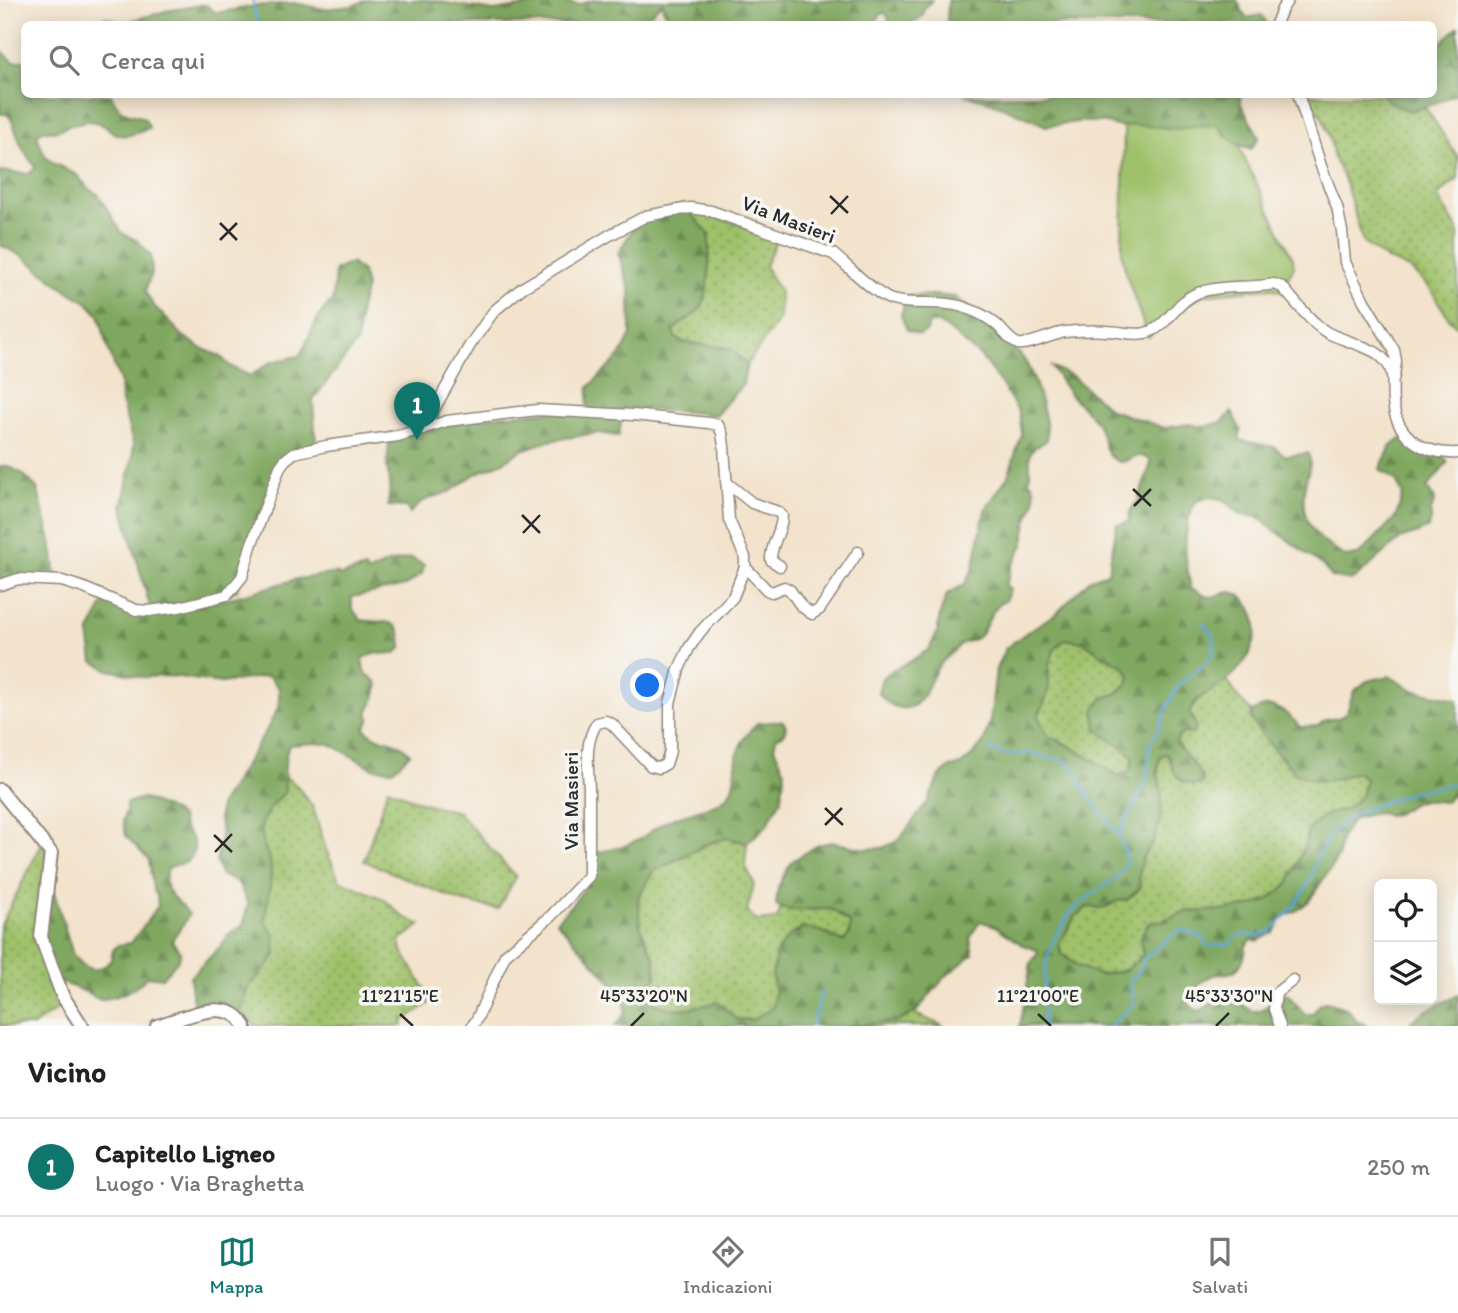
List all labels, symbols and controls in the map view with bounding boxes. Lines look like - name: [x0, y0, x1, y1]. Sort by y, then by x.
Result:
- search box: [21, 21, 1437, 98]
- icon: search: [45, 41, 83, 79]
- text: Cerca qui: [101, 44, 205, 76]
- street label: Via Masieri: [738, 190, 840, 248]
- pin: 1: [394, 382, 440, 440]
- your location: [630, 668, 664, 702]
- street label: Via Masieri: [558, 752, 583, 850]
- map controls: [1374, 879, 1437, 1005]
- button: locate: [1374, 879, 1437, 942]
- button: layers: [1374, 942, 1437, 1005]
- text: 11°21'15"E: [361, 985, 439, 1007]
- text: 45°33'20"N: [600, 985, 688, 1007]
- text: 11°21'00"E: [997, 985, 1079, 1007]
- text: 45°33'30"N: [1185, 985, 1273, 1007]
- text: Vicino: [28, 1053, 106, 1090]
- text: Capitello Ligneo: [95, 1137, 275, 1169]
- text: 1: [46, 1153, 56, 1181]
- text: 250 m: [1367, 1153, 1430, 1181]
- text: Luogo · Via Braghetta: [95, 1169, 304, 1197]
- tab: Mappa: [210, 1233, 263, 1298]
- tab: Indicazioni: [683, 1233, 773, 1298]
- tab: Salvati: [1192, 1233, 1248, 1298]

